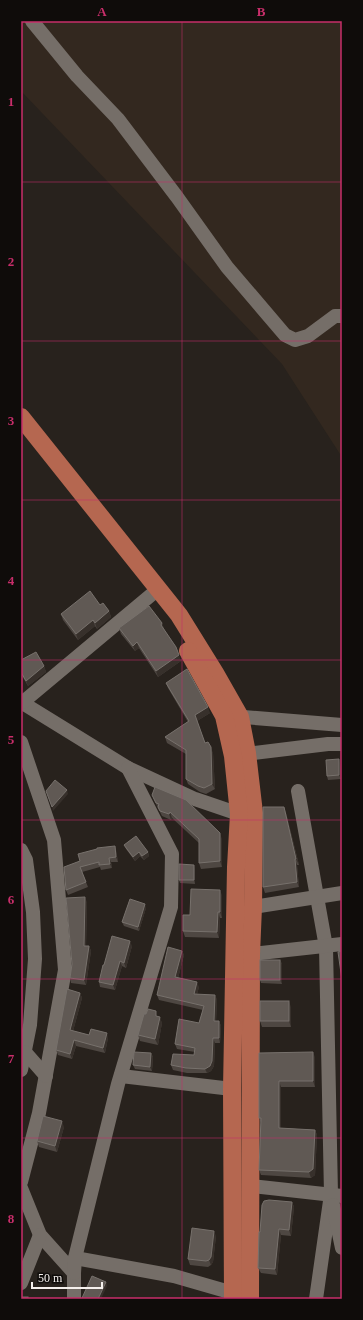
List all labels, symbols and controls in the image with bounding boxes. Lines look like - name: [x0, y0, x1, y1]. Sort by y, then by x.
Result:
- text: A: [97, 4, 107, 19]
- text: B: [257, 4, 266, 19]
- text: 1: [8, 94, 14, 109]
- text: 2: [8, 254, 14, 269]
- text: 3: [8, 413, 15, 428]
- text: 4: [8, 573, 15, 588]
- text: 5: [8, 732, 15, 747]
- text: 6: [8, 892, 15, 907]
- text: 7: [8, 1051, 15, 1066]
- text: 8: [8, 1211, 15, 1226]
- scale bar: [32, 1264, 102, 1290]
- text: 50 m: [38, 1271, 63, 1285]

